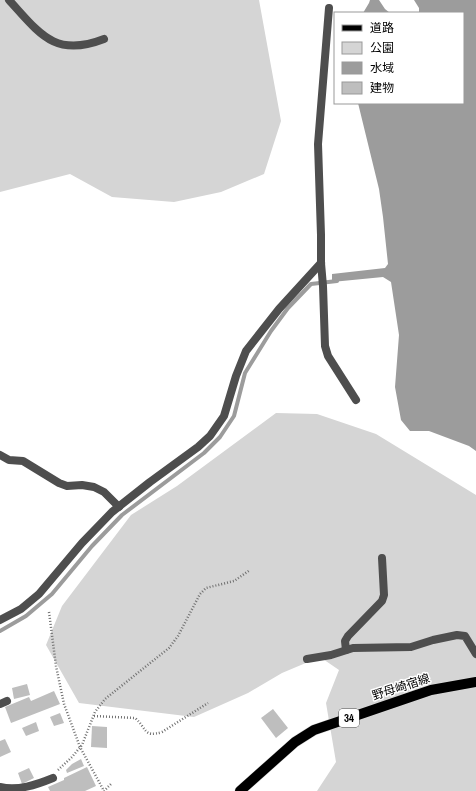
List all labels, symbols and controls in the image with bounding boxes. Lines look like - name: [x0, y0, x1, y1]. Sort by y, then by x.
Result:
- legend: [334, 12, 464, 104]
- text: 道路: [370, 20, 394, 36]
- text: 公園: [370, 40, 394, 56]
- text: 水域: [370, 60, 394, 76]
- text: 建物: [370, 80, 394, 96]
- street label: 野母崎宿線: [370, 670, 432, 704]
- road number: 34: [339, 709, 359, 727]

